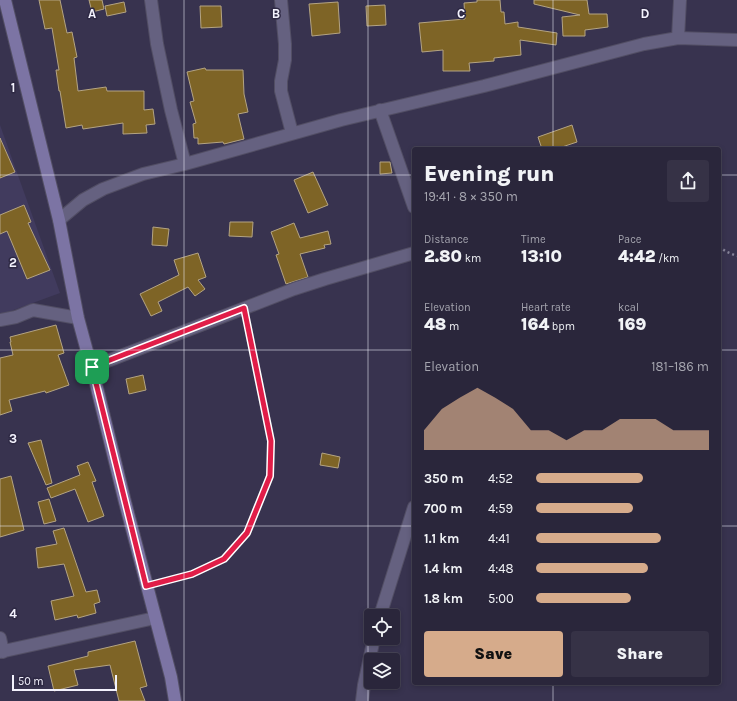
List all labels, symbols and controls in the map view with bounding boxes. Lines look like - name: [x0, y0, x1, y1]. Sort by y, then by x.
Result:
- text: A: [88, 6, 96, 21]
- text: B: [272, 6, 280, 21]
- text: C: [457, 6, 465, 21]
- text: D: [641, 6, 650, 21]
- text: 1: [11, 80, 15, 95]
- button: share: [667, 160, 709, 202]
- text: Evening run: [424, 161, 554, 187]
- text: 19:41 · 8 × 350 m: [424, 189, 518, 204]
- text: Distance: [424, 233, 468, 246]
- text: Time: [521, 233, 546, 246]
- text: Pace: [618, 233, 641, 246]
- text: 2.80: [424, 246, 462, 266]
- text: 13:10: [521, 246, 562, 266]
- text: 4:42: [618, 246, 656, 266]
- text: km: [462, 252, 481, 265]
- text: /km: [656, 252, 679, 265]
- text: 2: [9, 255, 17, 270]
- text: Elevation: [424, 301, 471, 314]
- text: Heart rate: [521, 301, 571, 314]
- text: kcal: [618, 301, 639, 314]
- text: 48: [424, 314, 446, 334]
- text: 164: [521, 314, 549, 334]
- text: 169: [618, 314, 646, 334]
- text: m: [446, 320, 459, 333]
- text: bpm: [549, 320, 575, 333]
- pin: [75, 350, 109, 384]
- icon: arrive: [81, 356, 103, 378]
- text: Elevation: [424, 359, 479, 374]
- text: 181–186 m: [651, 359, 709, 374]
- text: 3: [9, 431, 17, 446]
- text: 350 m: [424, 471, 464, 486]
- text: 4:52: [488, 471, 513, 486]
- text: 700 m: [424, 501, 463, 516]
- text: 4:59: [488, 501, 513, 516]
- text: 1.1 km: [424, 531, 459, 546]
- text: 4:41: [488, 531, 510, 546]
- text: 1.4 km: [424, 561, 462, 576]
- text: 4:48: [488, 561, 514, 576]
- text: 1.8 km: [424, 591, 463, 606]
- text: 5:00: [488, 591, 514, 606]
- text: 4: [9, 606, 17, 621]
- map controls: [364, 609, 400, 689]
- button: locate: [364, 609, 400, 645]
- button: Save: [424, 631, 563, 677]
- button: Share: [571, 631, 709, 677]
- button: layers: [364, 653, 400, 689]
- scale bar: [12, 673, 117, 692]
- text: 50 m: [18, 675, 44, 688]

